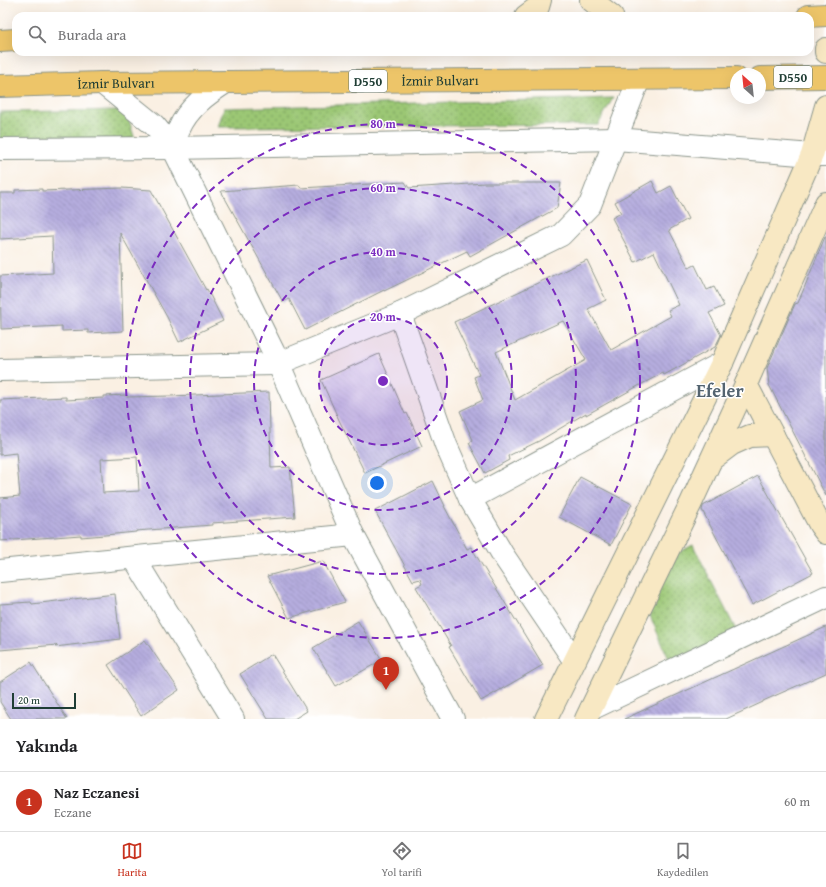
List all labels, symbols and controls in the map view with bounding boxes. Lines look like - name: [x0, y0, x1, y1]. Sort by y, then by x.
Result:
- search box: [12, 12, 814, 56]
- icon: search: [26, 23, 48, 45]
- text: Burada ara: [58, 24, 126, 45]
- road number: D550: [774, 66, 812, 88]
- north arrow: [730, 68, 766, 104]
- road number: D550: [349, 70, 387, 92]
- street label: İzmir Bulvarı: [401, 70, 479, 91]
- street label: İzmir Bulvarı: [77, 73, 155, 94]
- text: 80 m: [370, 115, 396, 132]
- text: 60 m: [370, 179, 396, 196]
- text: 40 m: [370, 243, 396, 260]
- text: 20 m: [370, 308, 396, 325]
- centre of rings: [376, 374, 390, 388]
- district label: Efeler: [696, 377, 744, 404]
- your location: [367, 473, 387, 493]
- pin: 1: [373, 657, 399, 690]
- scale bar: [12, 691, 76, 710]
- text: 20 m: [18, 692, 40, 708]
- text: Yakında: [16, 733, 78, 758]
- text: Naz Eczanesi: [54, 782, 139, 803]
- text: 1: [26, 792, 32, 811]
- text: 60 m: [784, 792, 810, 811]
- text: Eczane: [54, 803, 92, 822]
- tab: Harita: [117, 840, 147, 880]
- tab: Yol tarifi: [382, 840, 422, 880]
- tab: Kaydedilen: [657, 840, 709, 880]

